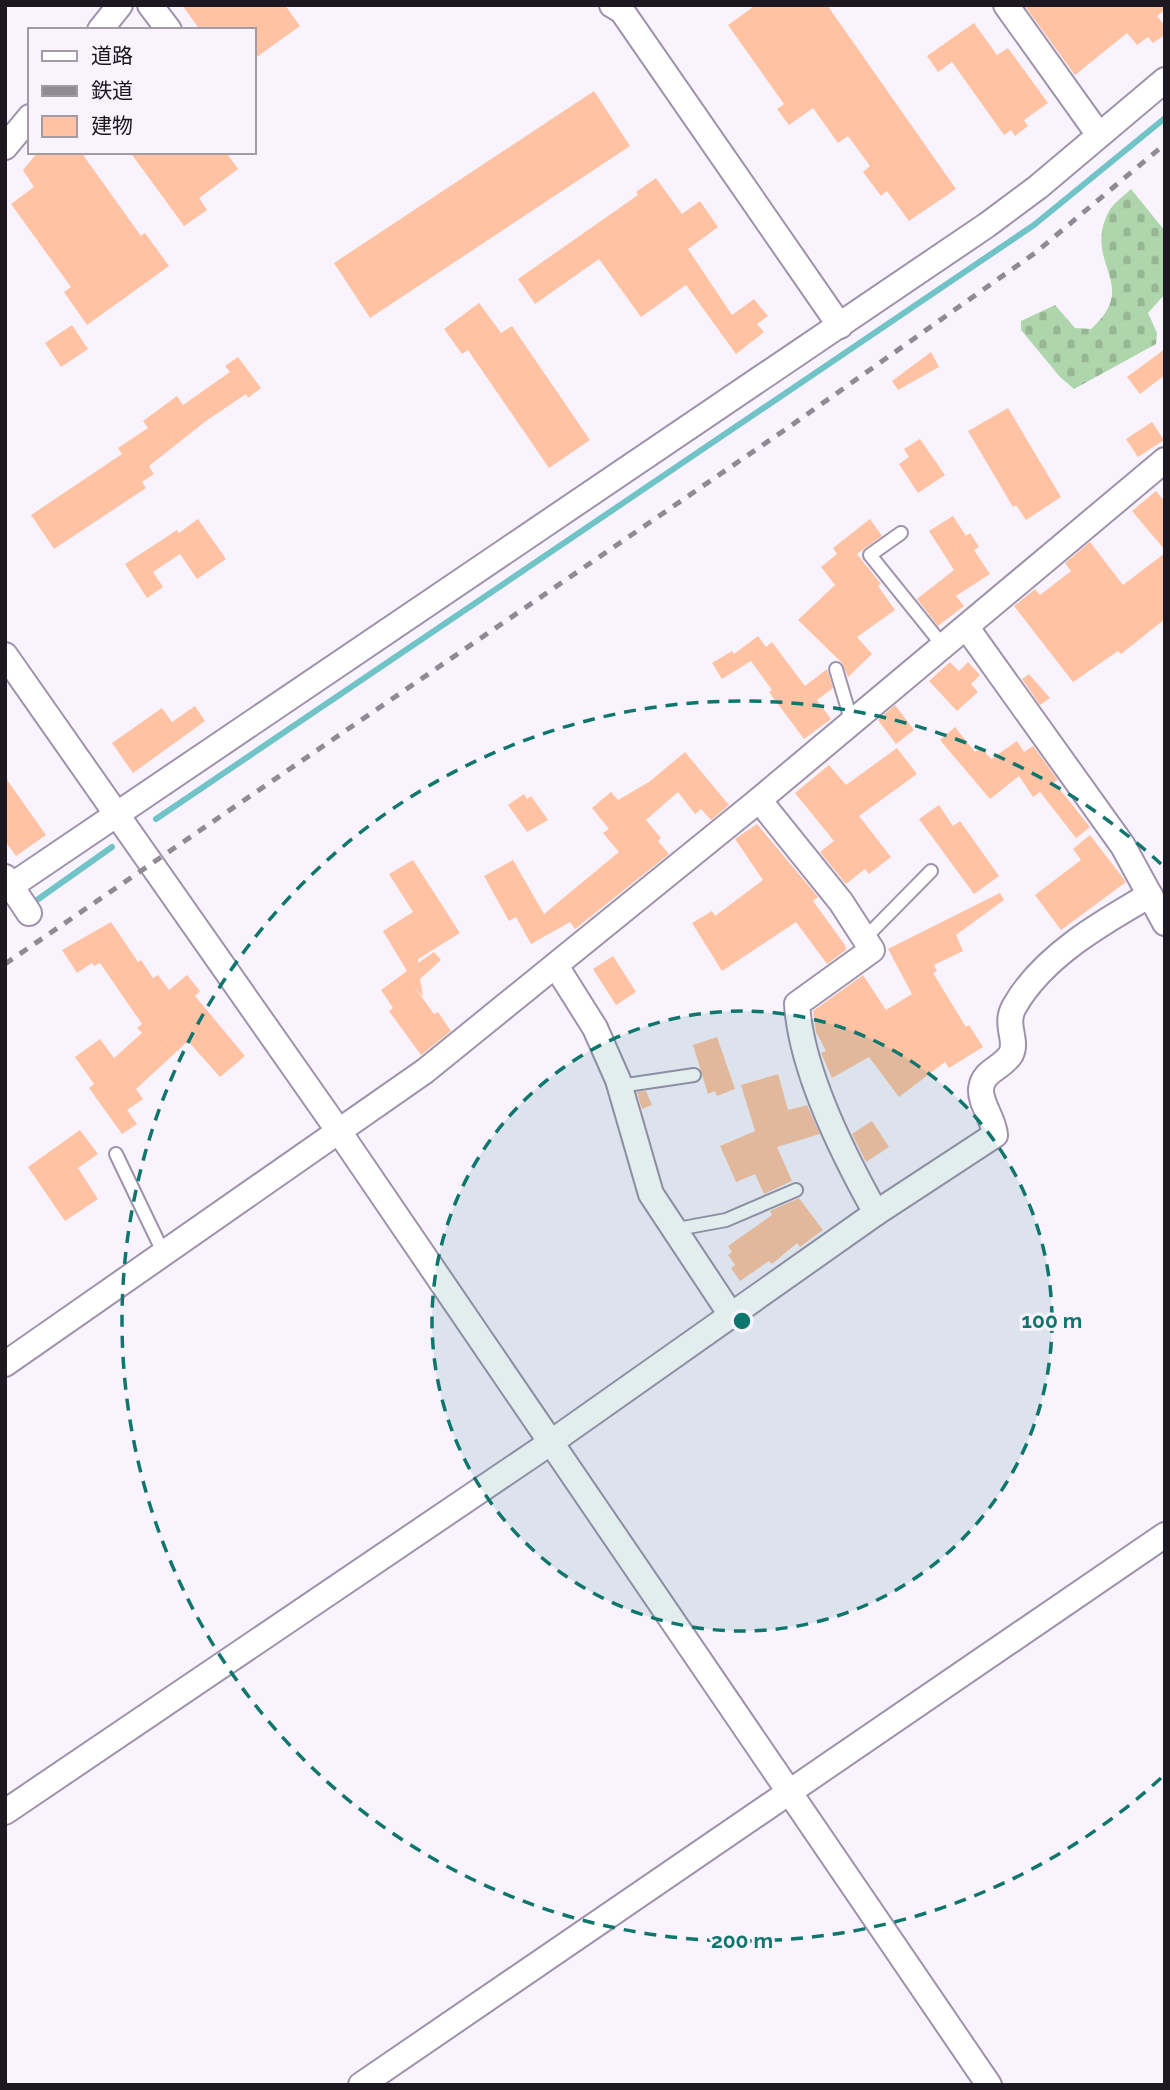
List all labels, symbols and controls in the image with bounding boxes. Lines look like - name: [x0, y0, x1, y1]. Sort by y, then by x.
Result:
- legend: [28, 28, 256, 154]
- text: 道路: [91, 43, 133, 68]
- text: 鉄道: [91, 78, 133, 103]
- text: 建物: [91, 113, 133, 138]
- text: 100 m: [1022, 1308, 1082, 1333]
- centre of rings: [730, 1309, 754, 1333]
- text: 200 m: [711, 1928, 773, 1953]

